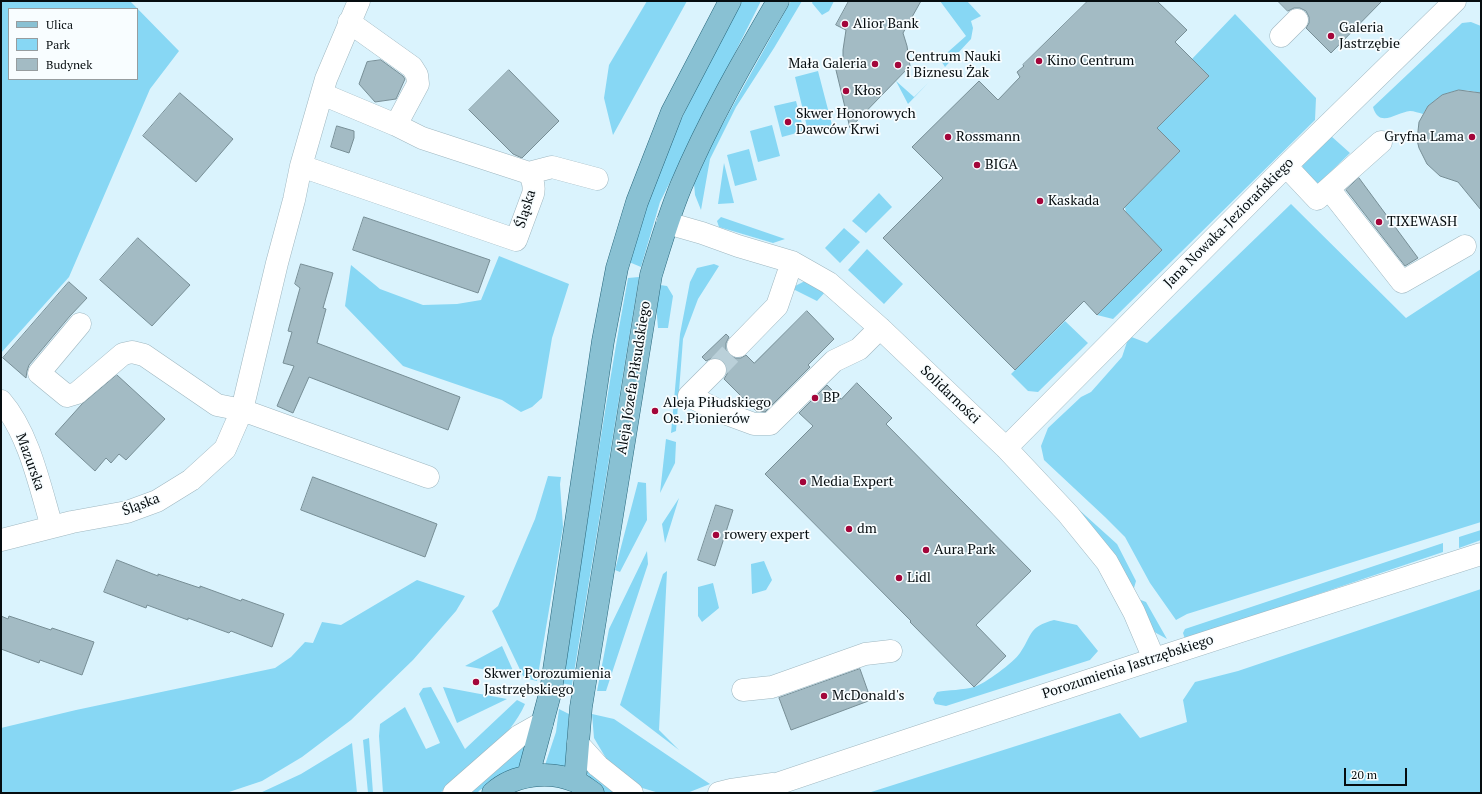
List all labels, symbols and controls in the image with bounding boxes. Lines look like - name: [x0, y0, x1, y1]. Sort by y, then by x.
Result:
- legend: [8, 8, 138, 80]
- place label: Alior Bank: [853, 16, 919, 32]
- text: Ulica: [46, 17, 73, 32]
- marker: Alior Bank: [840, 19, 850, 29]
- place label: Galeria Jastrzębie: [1339, 20, 1400, 52]
- marker: Galeria Jastrzębie: [1326, 31, 1336, 41]
- text: Park: [46, 37, 70, 52]
- place label: Centrum Nauki i Biznesu Żak: [906, 49, 1001, 82]
- place label: Kino Centrum: [1047, 53, 1134, 69]
- place label: Mała Galeria: [788, 56, 867, 72]
- marker: Kino Centrum: [1034, 56, 1044, 66]
- text: Budynek: [46, 57, 92, 72]
- marker: Mała Galeria: [870, 59, 880, 69]
- marker: Centrum Nauki i Biznesu Żak: [893, 60, 903, 70]
- place label: Kłos: [854, 83, 881, 99]
- marker: Kłos: [841, 86, 851, 96]
- place label: Skwer Honorowych Dawców Krwi: [796, 106, 916, 138]
- marker: Skwer Honorowych Dawców Krwi: [783, 117, 793, 127]
- place label: Rossmann: [956, 129, 1020, 145]
- place label: Gryfna Lama: [1384, 129, 1464, 145]
- marker: Rossmann: [943, 132, 953, 142]
- marker: Gryfna Lama: [1467, 132, 1477, 142]
- street label: Jana Nowaka-Jeziorańskiego: [1161, 155, 1297, 291]
- place label: BIGA: [985, 157, 1018, 173]
- marker: BIGA: [972, 160, 982, 170]
- street label: Śląska: [512, 188, 540, 230]
- place label: Kaskada: [1048, 193, 1099, 209]
- marker: Kaskada: [1035, 196, 1045, 206]
- place label: TIXEWASH: [1387, 214, 1457, 230]
- marker: TIXEWASH: [1374, 217, 1384, 227]
- street label: Aleja Józefa Piłsudskiego: [614, 300, 654, 456]
- street label: Solidarności: [917, 362, 983, 428]
- place label: BP: [823, 390, 840, 406]
- marker: BP: [810, 393, 820, 403]
- place label: Aleja Piłudskiego Os. Pionierów: [663, 395, 771, 428]
- marker: Aleja Piłudskiego Os. Pionierów: [650, 406, 660, 416]
- street label: Mazurska: [12, 431, 48, 493]
- place label: Media Expert: [811, 474, 894, 490]
- marker: Media Expert: [798, 477, 808, 487]
- street label: Śląska: [120, 490, 162, 520]
- place label: dm: [857, 521, 877, 537]
- marker: dm: [844, 524, 854, 534]
- place label: rowery expert: [724, 527, 810, 543]
- marker: rowery expert: [711, 530, 721, 540]
- place label: Aura Park: [934, 542, 995, 558]
- marker: Aura Park: [921, 545, 931, 555]
- place label: Lidl: [907, 570, 931, 586]
- marker: Lidl: [894, 573, 904, 583]
- street label: Porozumienia Jastrzębskiego: [1040, 631, 1216, 703]
- place label: Skwer Porozumienia Jastrzębskiego: [484, 666, 611, 698]
- marker: Skwer Porozumienia Jastrzębskiego: [471, 677, 481, 687]
- place label: McDonald's: [832, 688, 904, 704]
- marker: McDonald's: [819, 691, 829, 701]
- scale bar: [1346, 760, 1409, 786]
- text: 20 m: [1351, 767, 1377, 782]

